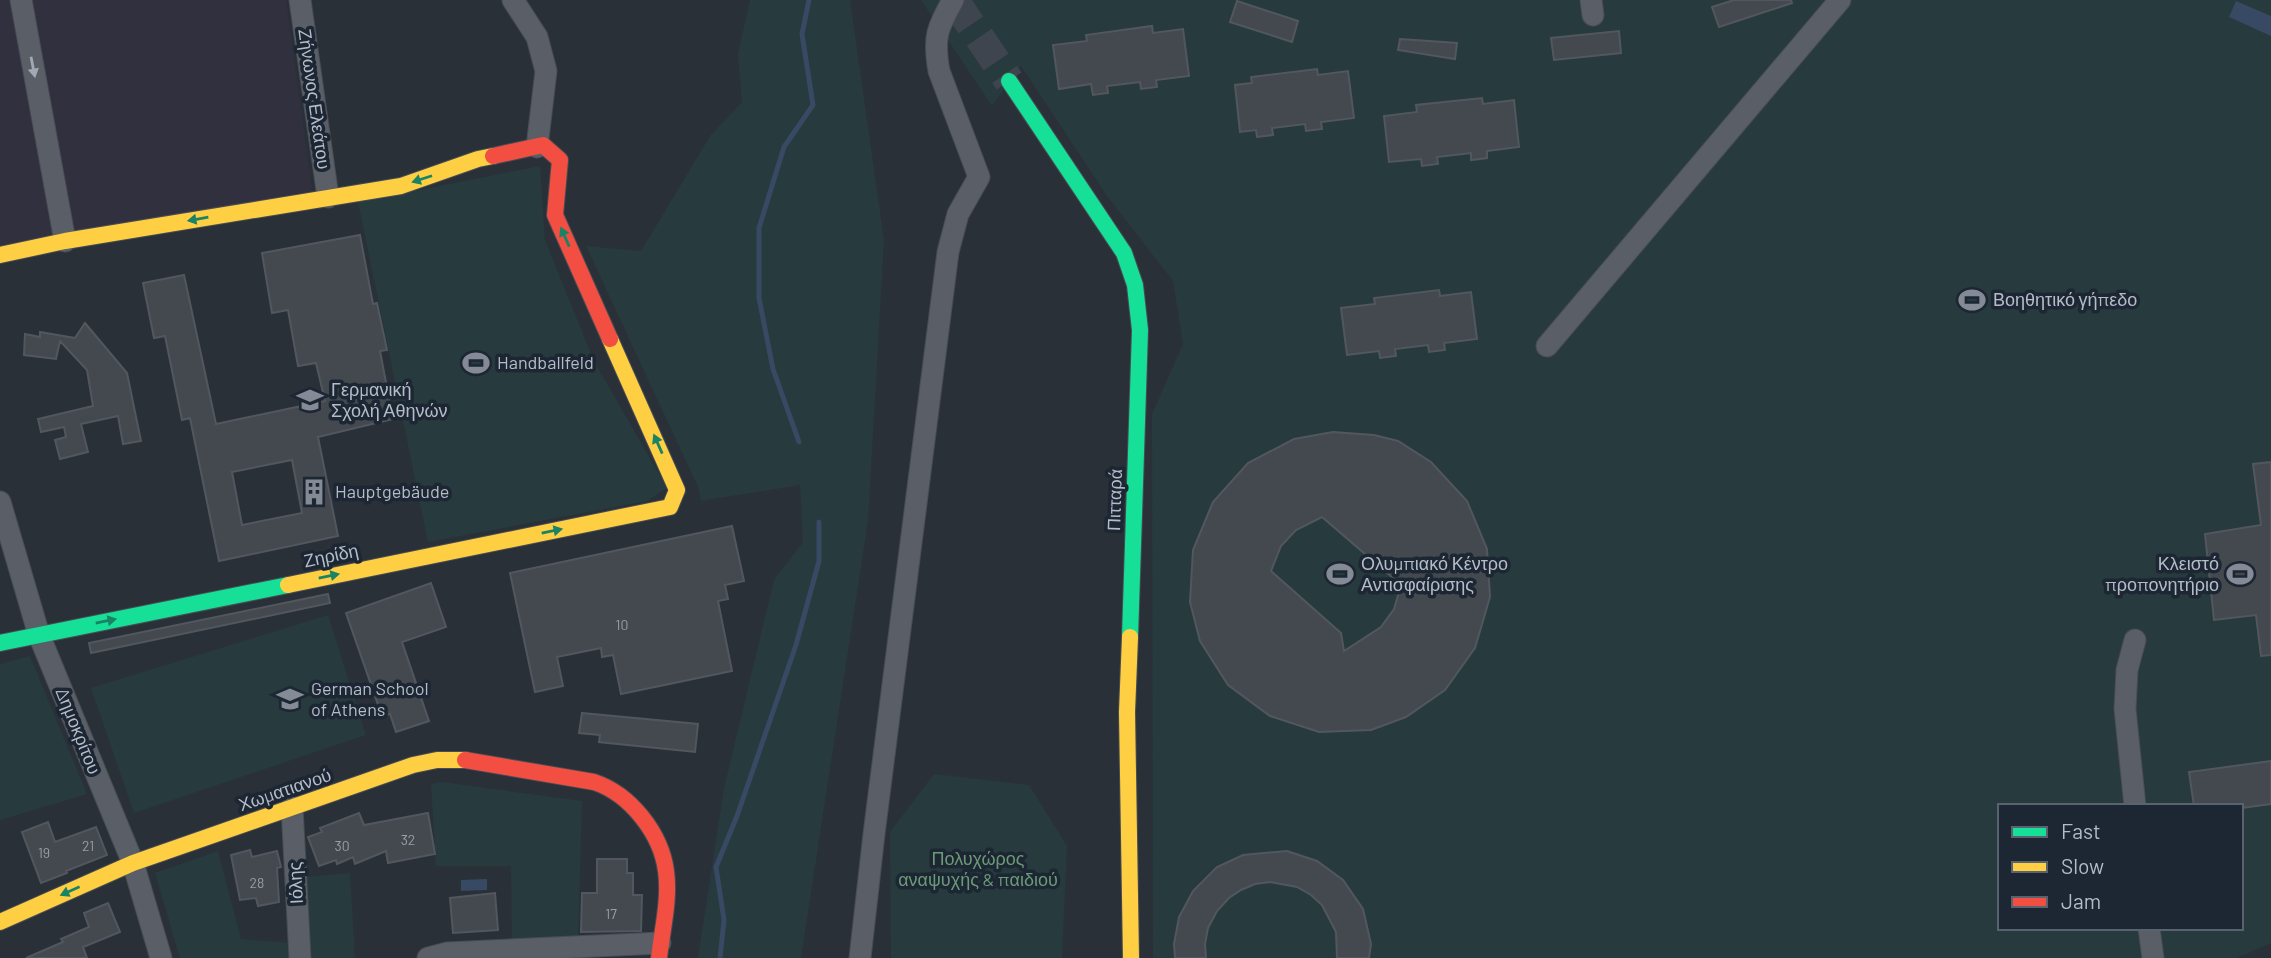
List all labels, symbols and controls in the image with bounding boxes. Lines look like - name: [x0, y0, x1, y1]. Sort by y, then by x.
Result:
- street label: Ζήνωνος Ελεάτου: [294, 27, 336, 170]
- one-way arrow: [28, 56, 39, 78]
- one-way arrow: [411, 174, 432, 185]
- one-way arrow: [187, 214, 209, 225]
- one-way arrow: [559, 227, 571, 247]
- sports icon: Βοηθητικό γήπεδο: [1957, 285, 1987, 315]
- place label: Βοηθητικό γήπεδο: [1993, 288, 2137, 310]
- sports icon: Handballfeld: [461, 348, 491, 378]
- place label: Handballfeld: [497, 351, 594, 373]
- place label: Γερμανική Σχολή Αθηνών: [331, 378, 447, 421]
- school or university icon: Γερμανική Σχολή Αθηνών: [295, 385, 325, 415]
- one-way arrow: [652, 434, 664, 454]
- street label: Πιτταρά: [1102, 469, 1126, 531]
- building icon: Hauptgebäude: [299, 477, 329, 507]
- place label: Hauptgebäude: [335, 480, 449, 502]
- one-way arrow: [541, 525, 563, 536]
- street label: Ζηρίδη: [301, 539, 360, 572]
- place label: Ολυμπιακό Κέντρο Αντισφαίρισης: [1361, 552, 1508, 595]
- place label: Κλειστό προπονητήριο: [2105, 552, 2219, 595]
- sports icon: Ολυμπιακό Κέντρο Αντισφαίρισης: [1325, 559, 1355, 589]
- sports icon: Κλειστό προπονητήριο: [2225, 559, 2255, 589]
- one-way arrow: [318, 570, 340, 581]
- one-way arrow: [95, 616, 117, 627]
- house number: 10: [616, 616, 628, 633]
- place label: German School of Athens: [311, 677, 429, 720]
- street label: Δημοκρίτου: [52, 684, 106, 777]
- school or university icon: German School of Athens: [275, 684, 305, 714]
- street label: Χωματιανού: [235, 763, 334, 815]
- legend: [1998, 804, 2243, 930]
- text: Fast: [2061, 818, 2101, 843]
- house number: 32: [401, 831, 415, 848]
- house number: 21: [82, 837, 94, 854]
- house number: 30: [334, 837, 350, 854]
- house number: 19: [38, 844, 50, 861]
- park label: Πολυχώρος αναψυχής & παιδιού: [898, 847, 1058, 890]
- text: Slow: [2061, 853, 2104, 878]
- street label: Ιόλης: [283, 861, 307, 905]
- house number: 28: [250, 874, 264, 891]
- one-way arrow: [60, 885, 80, 897]
- text: Jam: [2061, 888, 2101, 913]
- house number: 17: [605, 905, 617, 922]

